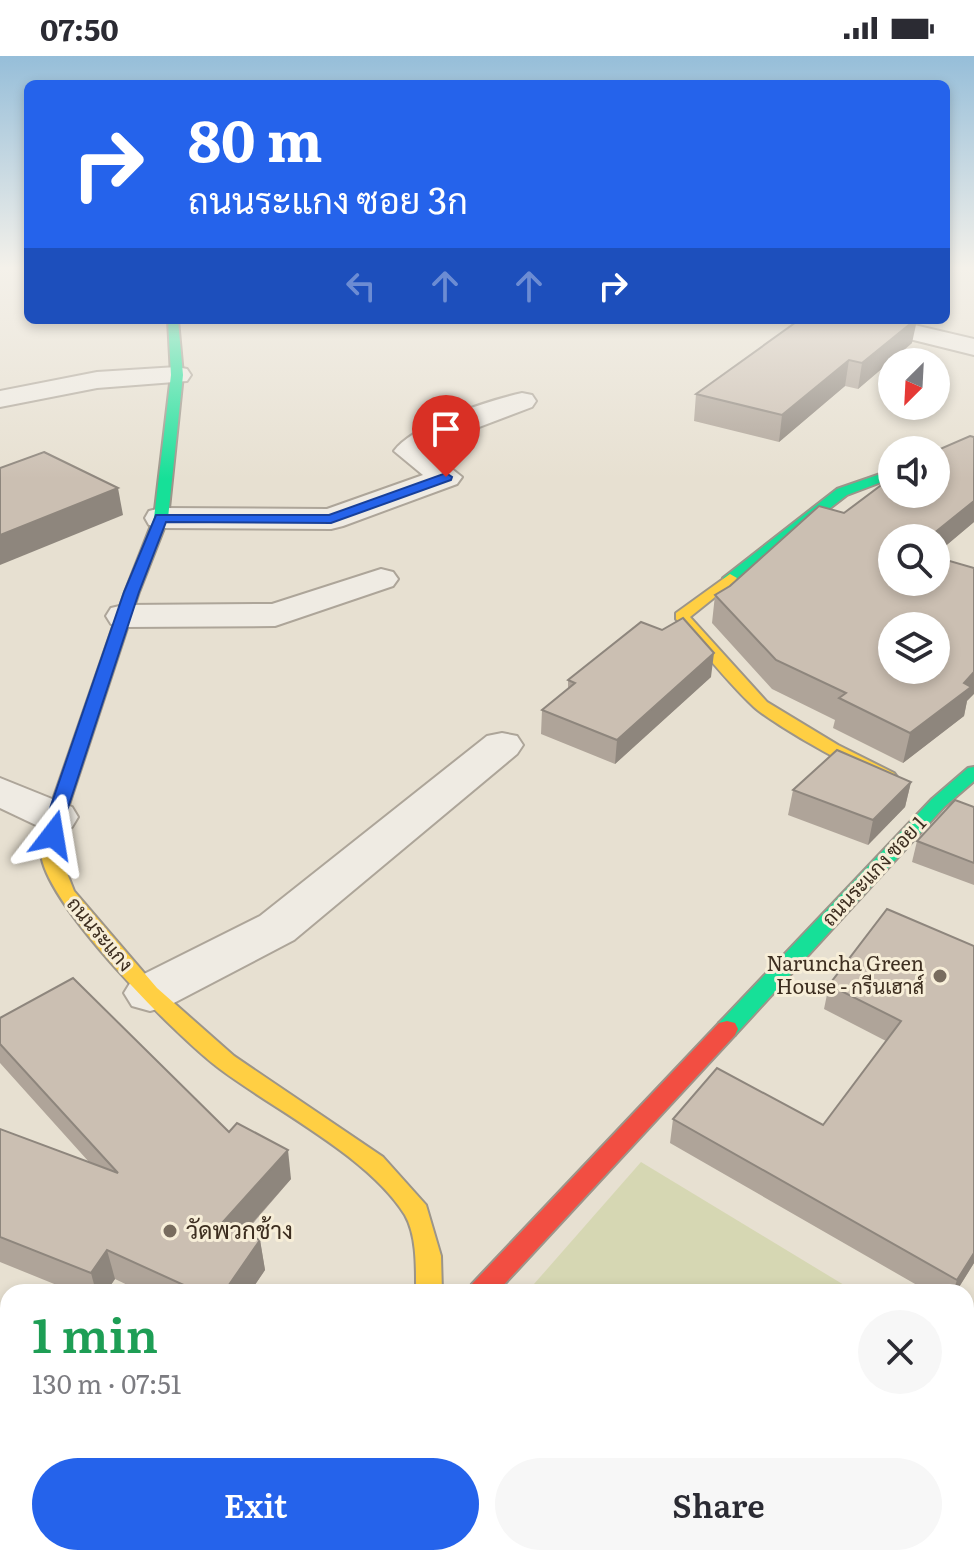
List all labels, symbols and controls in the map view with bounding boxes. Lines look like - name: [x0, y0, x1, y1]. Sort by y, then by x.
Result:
- text: 07:50: [40, 6, 119, 50]
- text: 80 m: [188, 96, 323, 179]
- icon: right: [56, 112, 160, 216]
- text: ถนนระแกง ซอย 3ก: [188, 172, 468, 225]
- icon: left: [339, 264, 383, 308]
- icon: ahead: [423, 264, 467, 308]
- icon: ahead: [507, 264, 551, 308]
- icon: right: [591, 264, 635, 308]
- north arrow: [878, 348, 950, 420]
- map controls: [878, 348, 950, 684]
- pin: [412, 395, 480, 477]
- icon: arrive: [424, 407, 468, 451]
- button: sound: [878, 436, 950, 508]
- button: search: [878, 524, 950, 596]
- button: layers: [878, 612, 950, 684]
- position arrow: [11.0, 793, 95.0, 877]
- street label: ถนนระแกง ซอย 1: [813, 808, 932, 932]
- street label: ถนนระแกง: [61, 889, 142, 977]
- place label: Naruncha Green House - กรีนเฮาส์: [767, 947, 924, 1000]
- marker: Naruncha Green House - กรีนเฮาส์: [931, 967, 949, 985]
- place label: วัดพวกช้าง: [186, 1211, 293, 1246]
- marker: วัดพวกช้าง: [161, 1222, 179, 1240]
- text: 1 min: [32, 1297, 158, 1368]
- button: close: [858, 1310, 942, 1394]
- text: 130 m · 07:51: [32, 1363, 181, 1402]
- button: Exit: [32, 1458, 479, 1550]
- button: Share: [495, 1458, 942, 1550]

